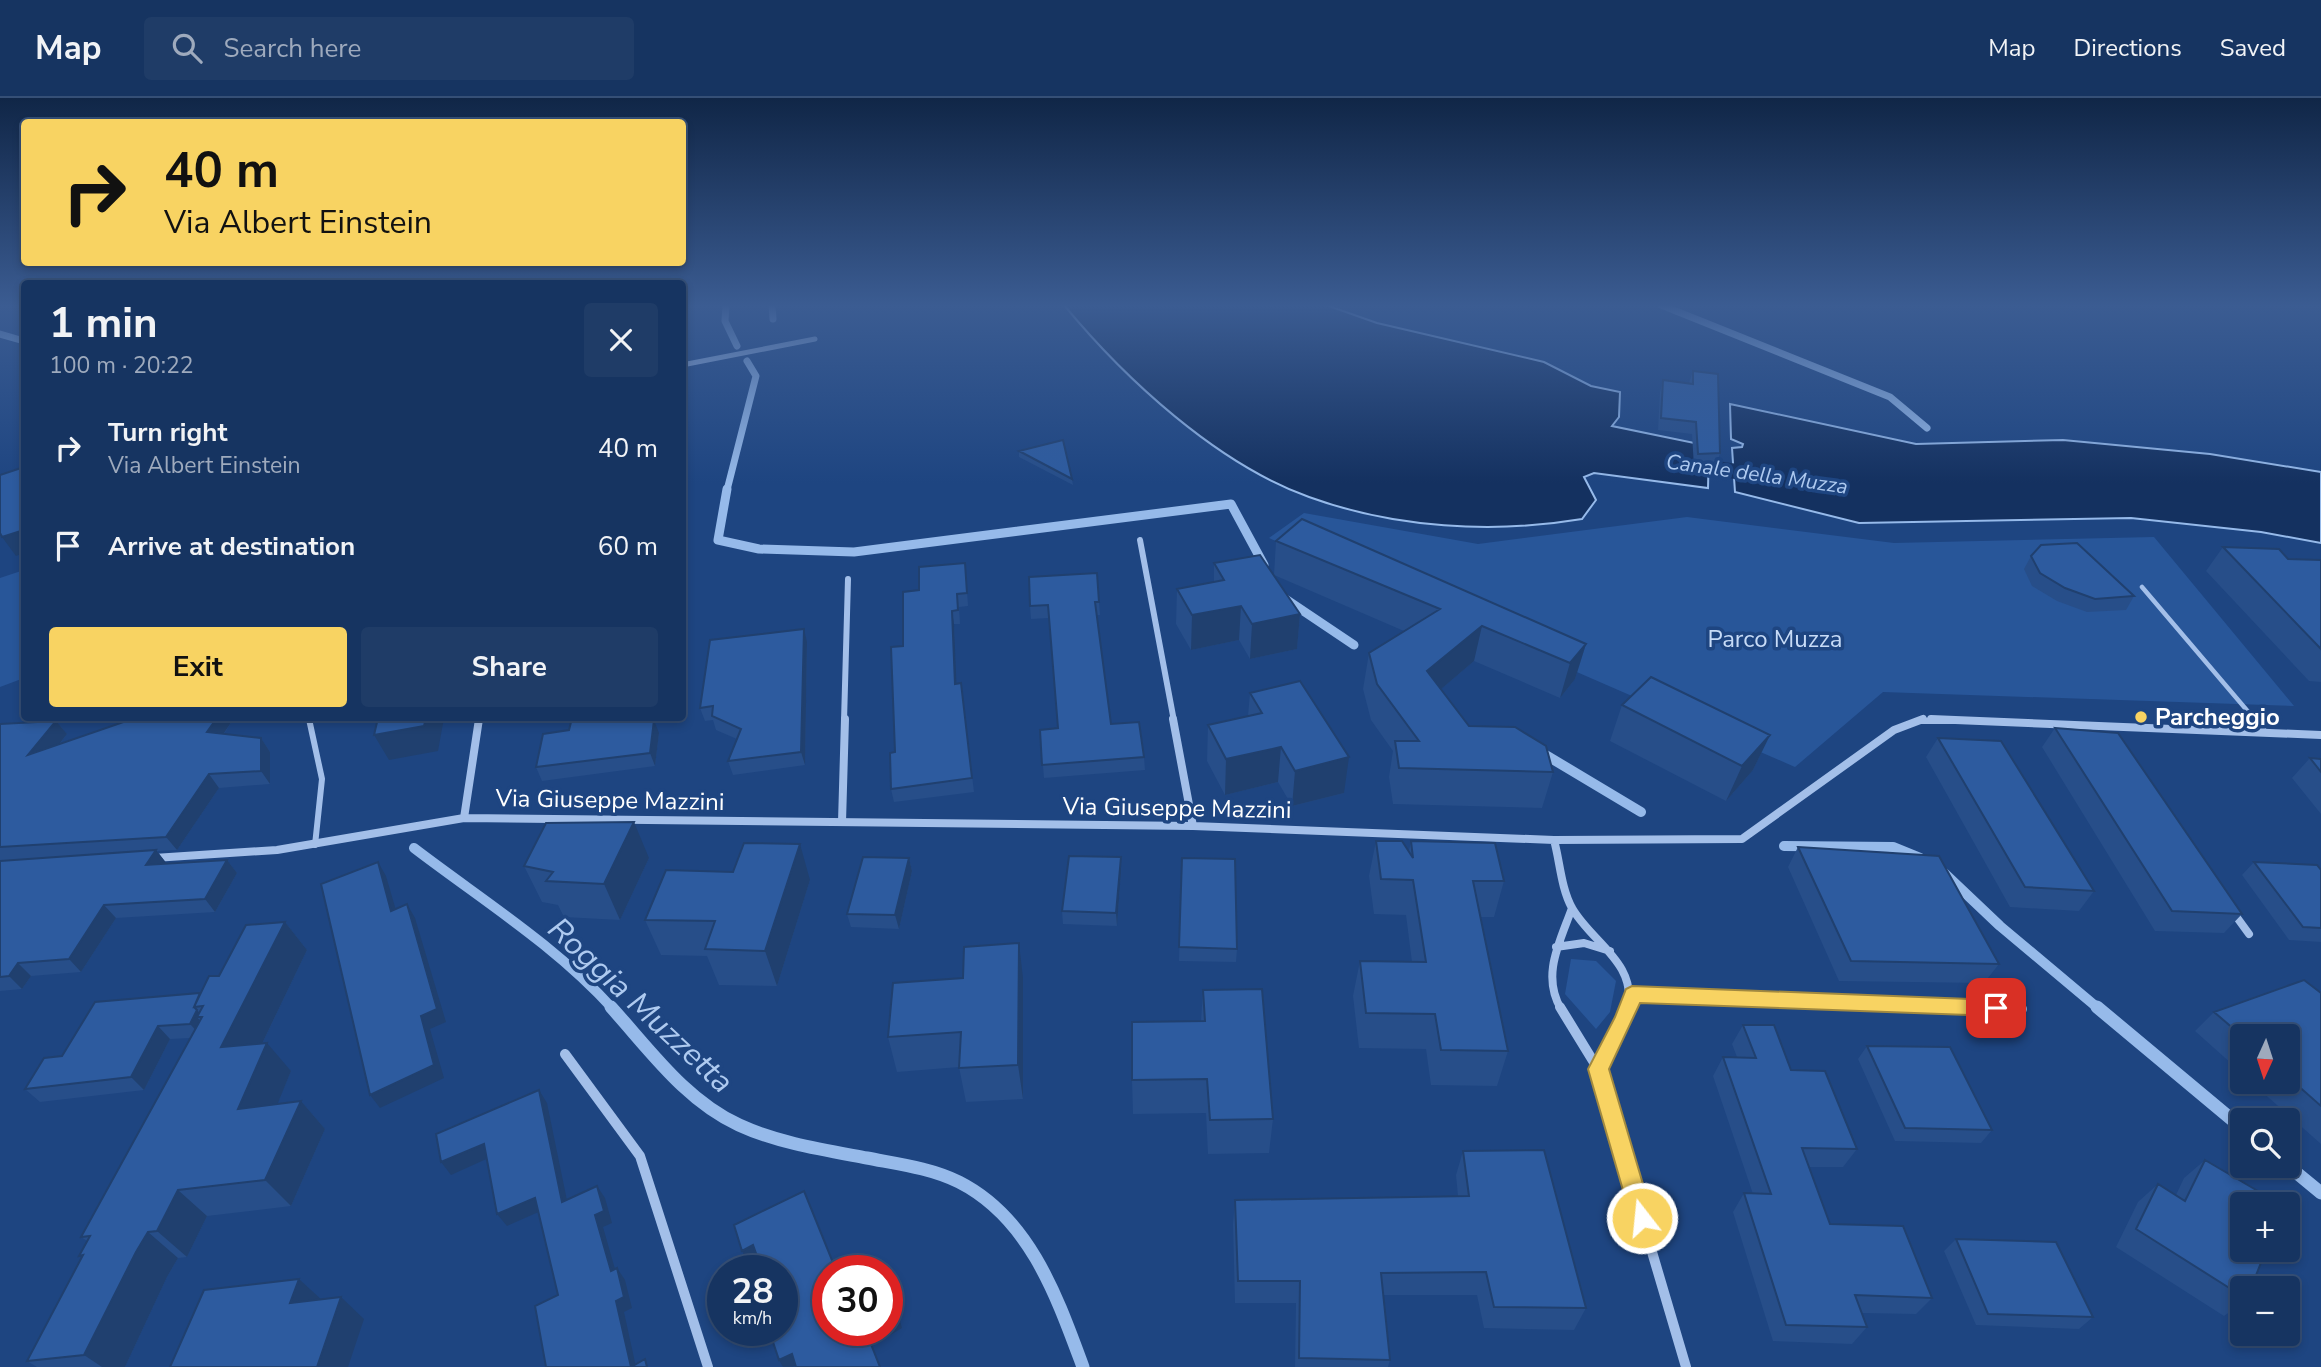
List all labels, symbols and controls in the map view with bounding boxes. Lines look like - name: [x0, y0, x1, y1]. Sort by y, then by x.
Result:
- search box: [144, 17, 634, 80]
- text: Map: [35, 26, 102, 71]
- icon: search: [168, 29, 206, 67]
- text: Search here: [224, 31, 361, 66]
- text: Map: [1988, 32, 2035, 64]
- text: Directions: [2073, 32, 2182, 64]
- text: Saved: [2220, 32, 2286, 64]
- text: 40 m: [164, 137, 279, 204]
- icon: right: [49, 147, 140, 238]
- text: Via Albert Einstein: [164, 201, 432, 244]
- text: 1 min: [49, 295, 158, 352]
- button: close: [584, 303, 658, 377]
- text: 100 m · 20:22: [49, 350, 194, 381]
- text: Turn right: [108, 415, 227, 450]
- icon: right: [49, 429, 87, 467]
- text: 40 m: [598, 431, 658, 466]
- water label: Canale della Muzza: [1664, 447, 1850, 501]
- text: Via Albert Einstein: [108, 450, 301, 481]
- icon: arrive: [49, 527, 87, 565]
- text: Arrive at destination: [108, 529, 355, 564]
- text: 60 m: [598, 529, 658, 564]
- park label: Parco Muzza: [1708, 623, 1842, 655]
- button: Exit: [49, 627, 347, 707]
- button: Share: [361, 627, 658, 707]
- place label: Parcheggio: [2155, 701, 2280, 733]
- marker: Parcheggio: [2133, 709, 2149, 725]
- street label: Via Giuseppe Mazzini: [494, 782, 725, 818]
- street label: Via Giuseppe Mazzini: [1061, 790, 1292, 826]
- water label: Roggia Muzzetta: [538, 908, 743, 1103]
- pin: [1966, 978, 2026, 1038]
- icon: arrive: [1977, 989, 2015, 1027]
- north arrow: [2230, 1024, 2300, 1094]
- map controls: [2230, 1024, 2300, 1346]
- button: search: [2230, 1108, 2300, 1178]
- position arrow: [1605, 1181, 1679, 1255]
- button: +: [2230, 1192, 2300, 1262]
- speed limit sign: 30: [812, 1255, 903, 1346]
- text: 28: [731, 1268, 774, 1315]
- button: −: [2230, 1276, 2300, 1346]
- text: km/h: [733, 1306, 772, 1330]

